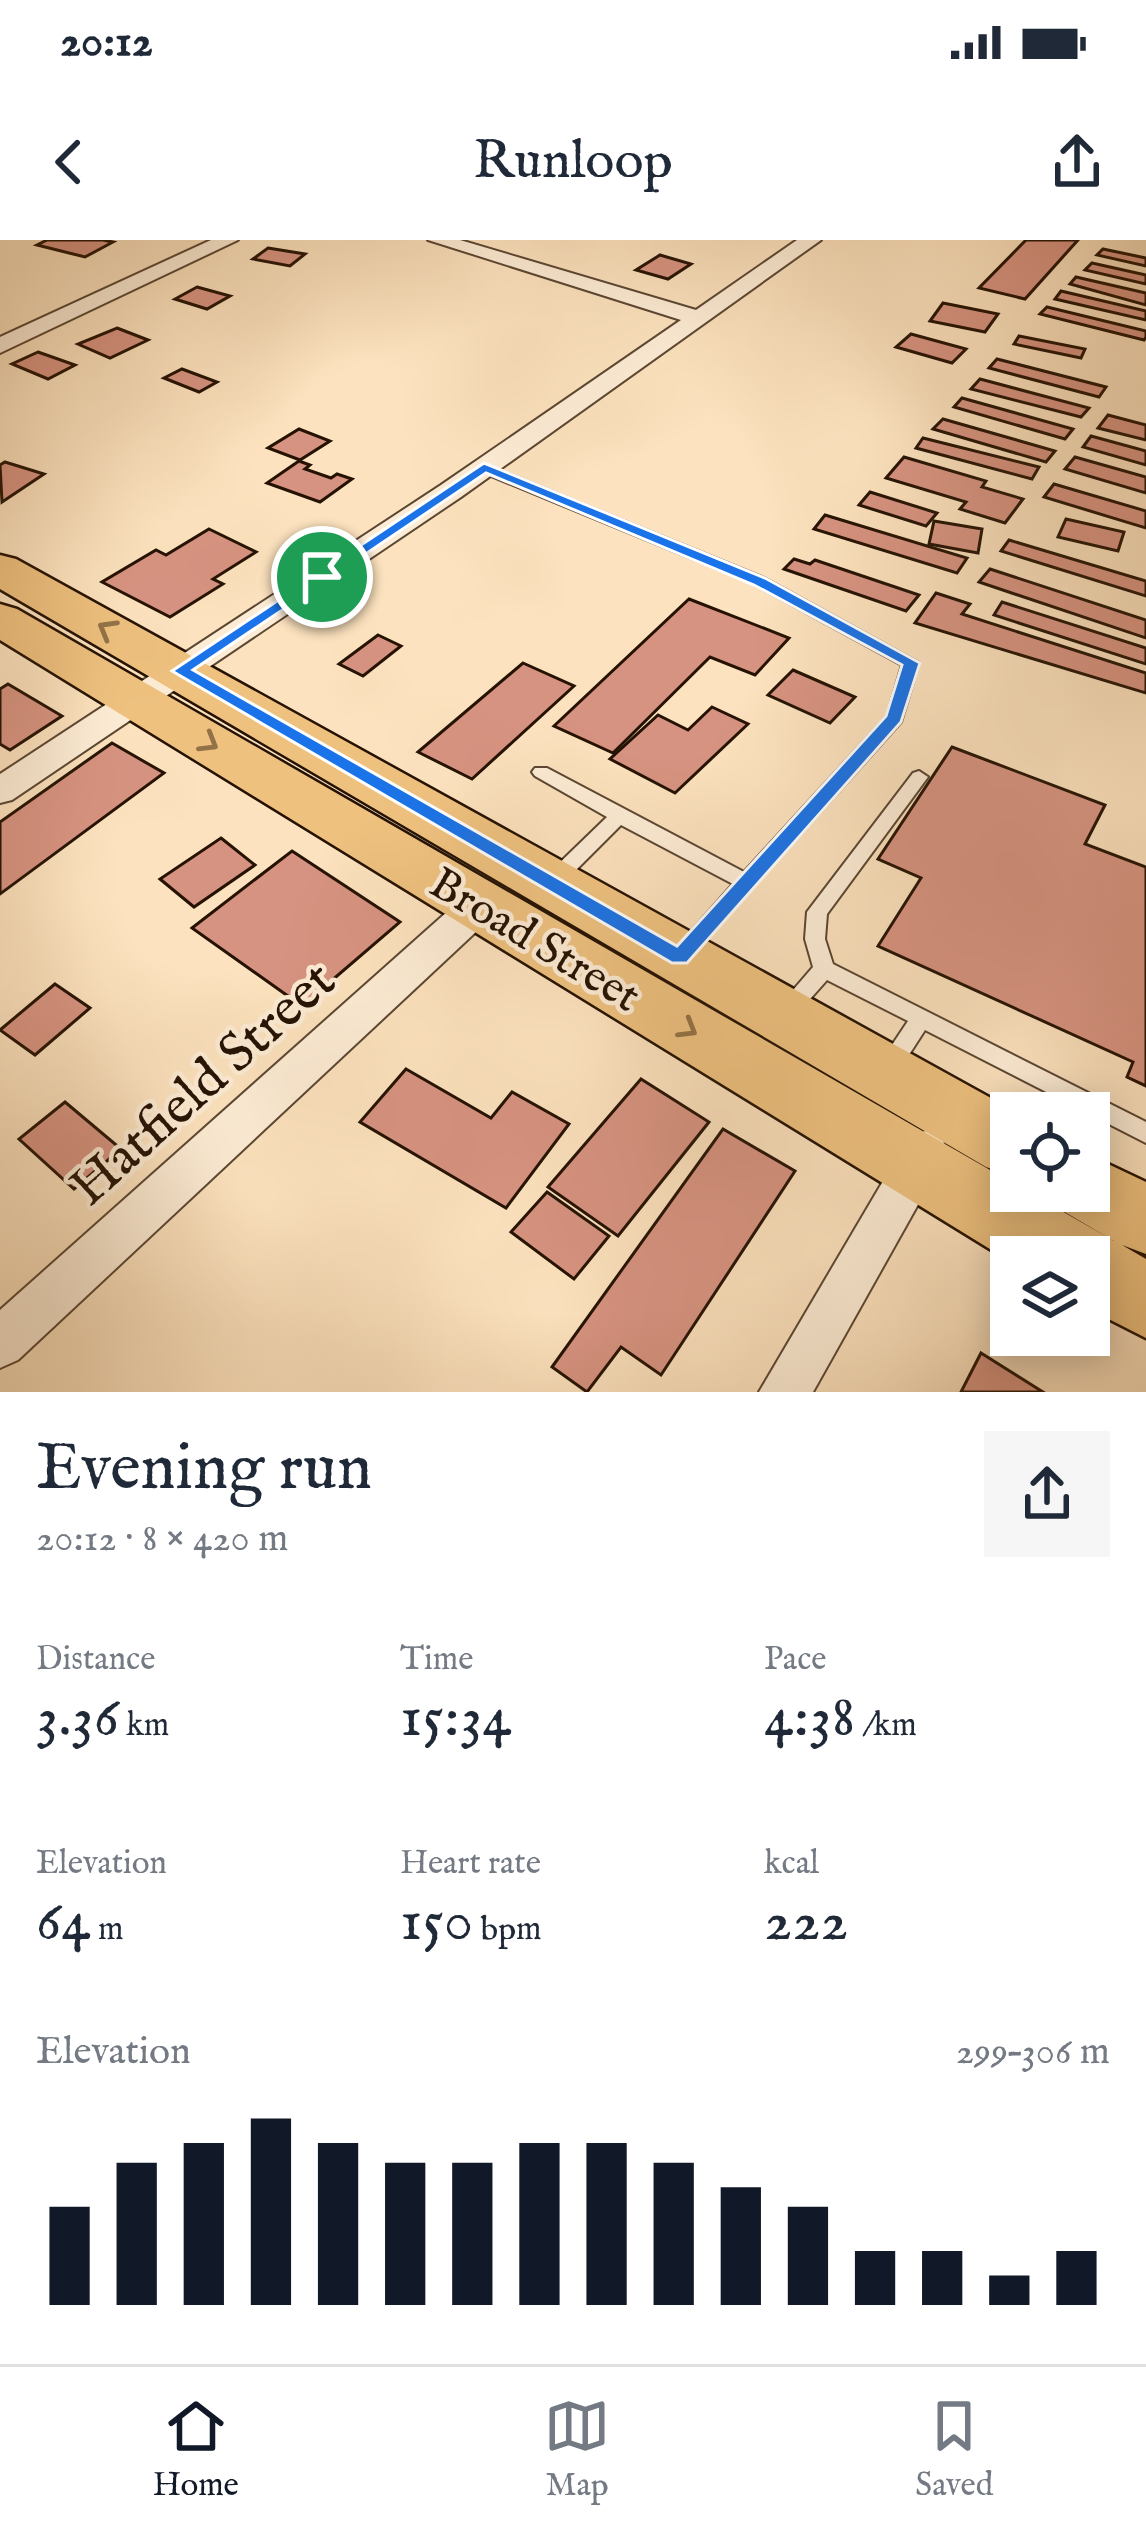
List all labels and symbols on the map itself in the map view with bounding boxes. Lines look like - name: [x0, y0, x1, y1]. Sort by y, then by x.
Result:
- pin: [271, 526, 373, 628]
- one-way arrow: [98, 620, 119, 643]
- one-way arrow: [196, 729, 218, 751]
- street label: Broad Street: [419, 856, 650, 1026]
- street label: Hatfield Street: [57, 948, 351, 1223]
- one-way arrow: [675, 1015, 697, 1037]

